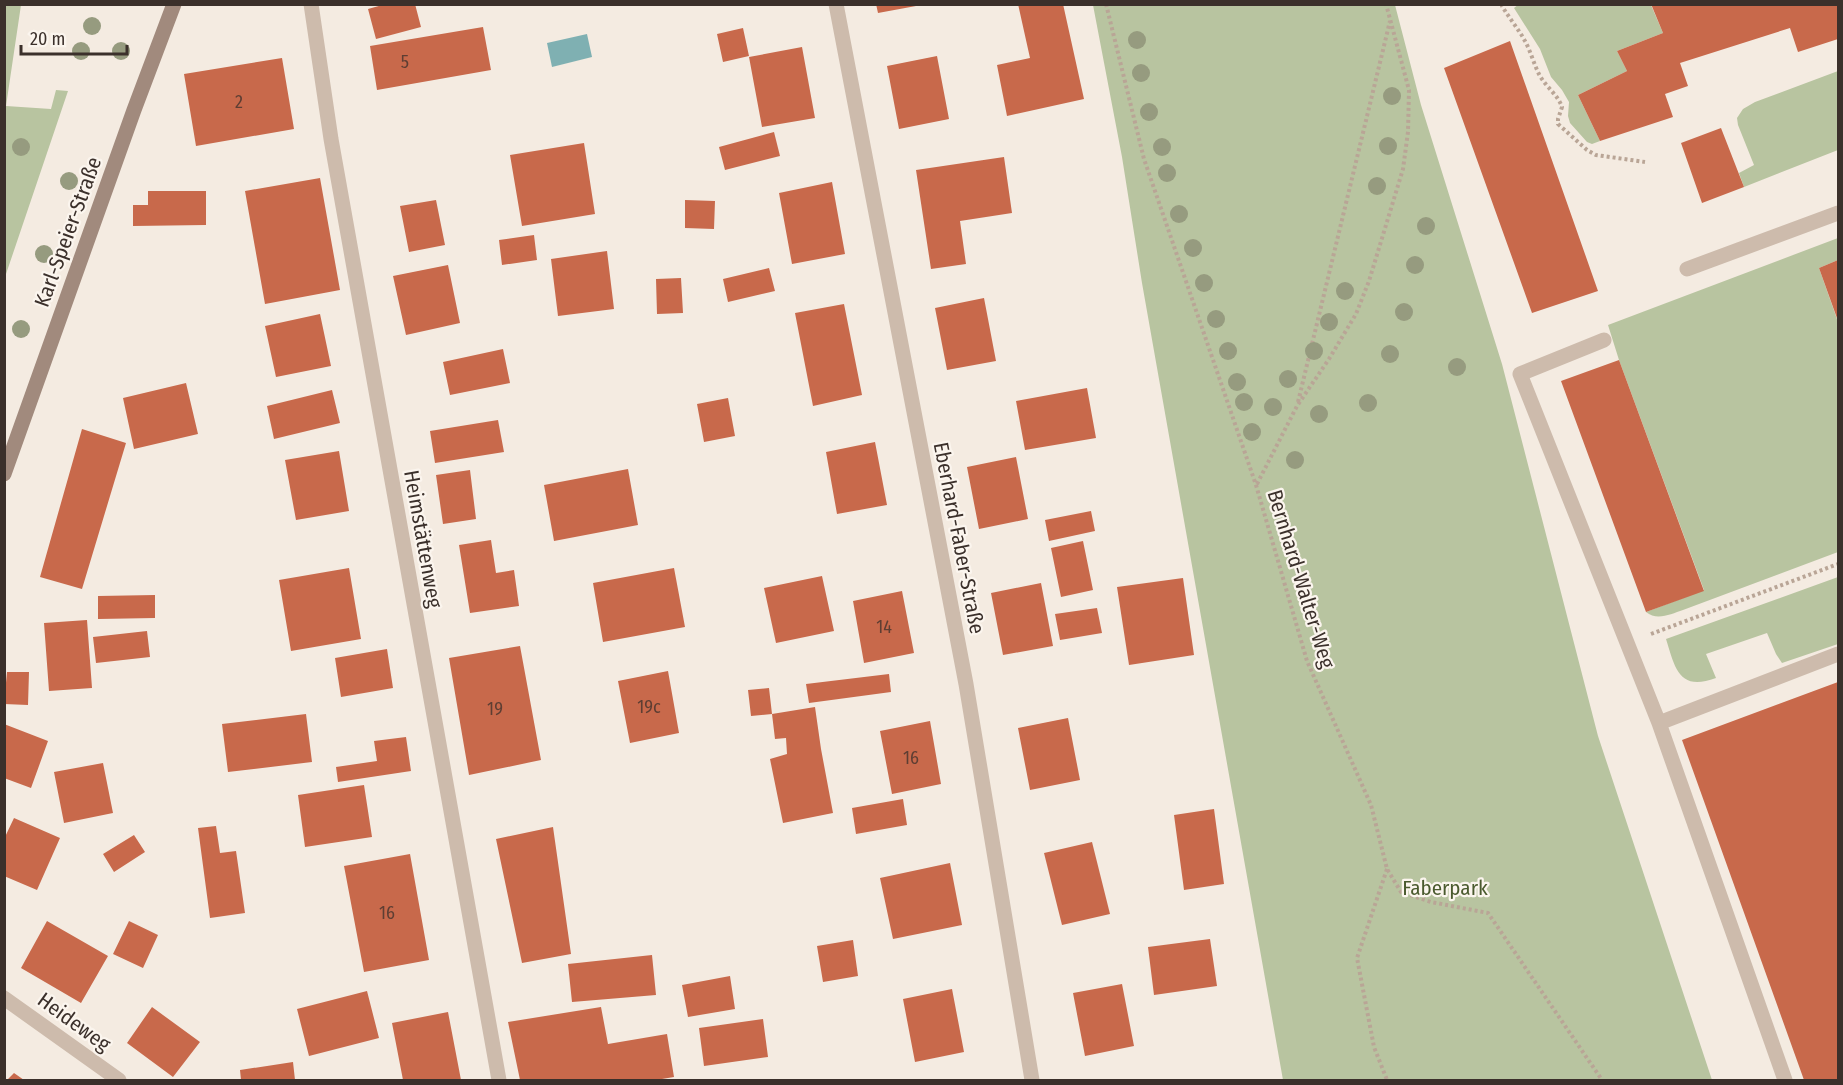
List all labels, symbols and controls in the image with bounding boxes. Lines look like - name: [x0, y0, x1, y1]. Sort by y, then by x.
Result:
- scale bar: [21, 18, 128, 56]
- text: 20 m: [30, 28, 65, 50]
- house number: 5: [401, 51, 409, 73]
- house number: 2: [235, 91, 243, 113]
- street label: Karl-Speier-Straße: [29, 153, 107, 311]
- street label: Eberhard-Faber-Straße: [928, 440, 990, 636]
- street label: Heimstättenweg: [398, 468, 448, 610]
- street label: Bernhard-Walter-Weg: [1262, 487, 1341, 671]
- house number: 14: [876, 616, 892, 638]
- house number: 19c: [637, 696, 661, 718]
- house number: 19: [487, 698, 503, 720]
- house number: 16: [903, 747, 919, 769]
- park label: Faberpark: [1402, 875, 1488, 901]
- house number: 16: [379, 902, 395, 924]
- street label: Heideweg: [32, 987, 116, 1057]

